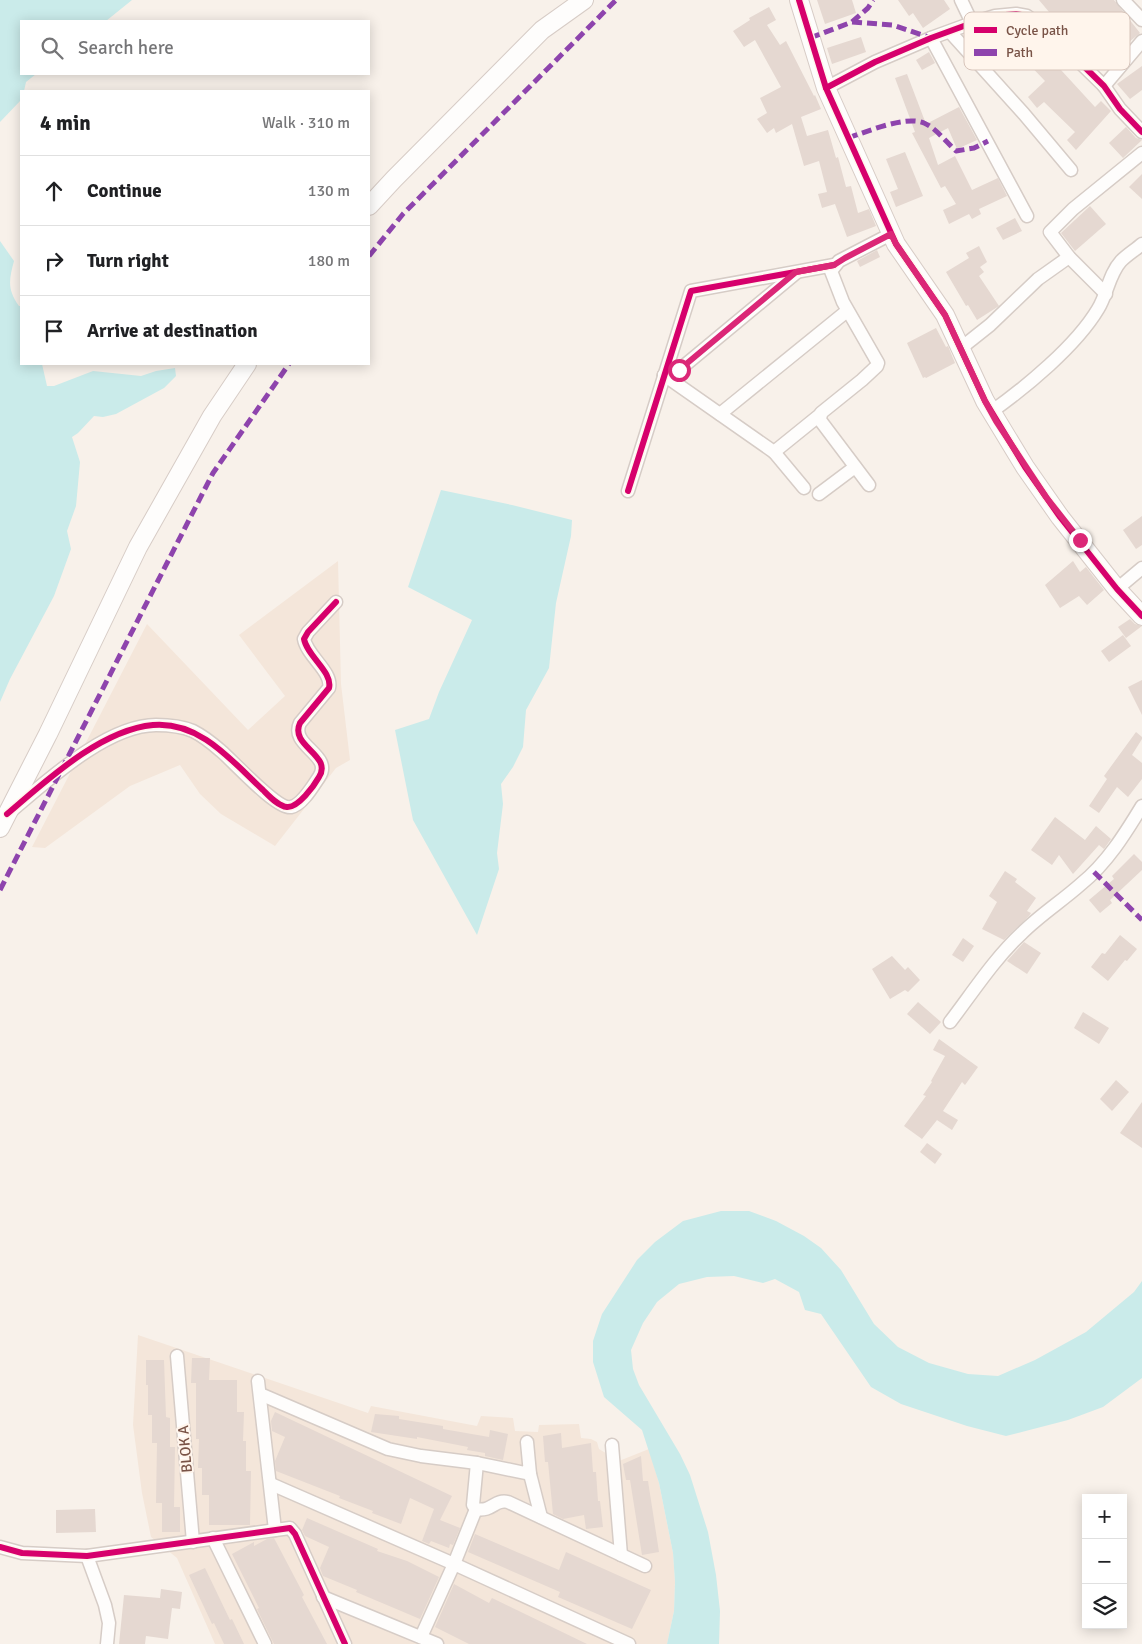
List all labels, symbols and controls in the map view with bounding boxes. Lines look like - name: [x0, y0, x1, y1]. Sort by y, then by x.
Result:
- legend: [964, 12, 1130, 70]
- search box: [20, 20, 370, 75]
- text: Cycle path: [1006, 22, 1068, 39]
- icon: search: [38, 34, 66, 62]
- text: Search here: [78, 36, 174, 60]
- text: Path: [1006, 44, 1033, 61]
- text: 4 min: [40, 110, 91, 136]
- text: Walk · 310 m: [262, 113, 350, 133]
- icon: ahead: [40, 177, 68, 205]
- text: Continue: [87, 179, 162, 203]
- text: 130 m: [308, 181, 350, 201]
- icon: right: [40, 247, 68, 275]
- text: Turn right: [87, 249, 169, 273]
- text: 180 m: [308, 251, 350, 271]
- icon: arrive: [40, 317, 68, 345]
- text: Arrive at destination: [87, 319, 258, 343]
- route start: [668, 359, 691, 382]
- route end: [1069, 529, 1092, 552]
- street label: BLOK A: [174, 1424, 196, 1474]
- map controls: [1082, 1494, 1127, 1629]
- button: +: [1082, 1494, 1127, 1539]
- button: −: [1082, 1539, 1127, 1584]
- button: layers: [1082, 1584, 1127, 1629]

